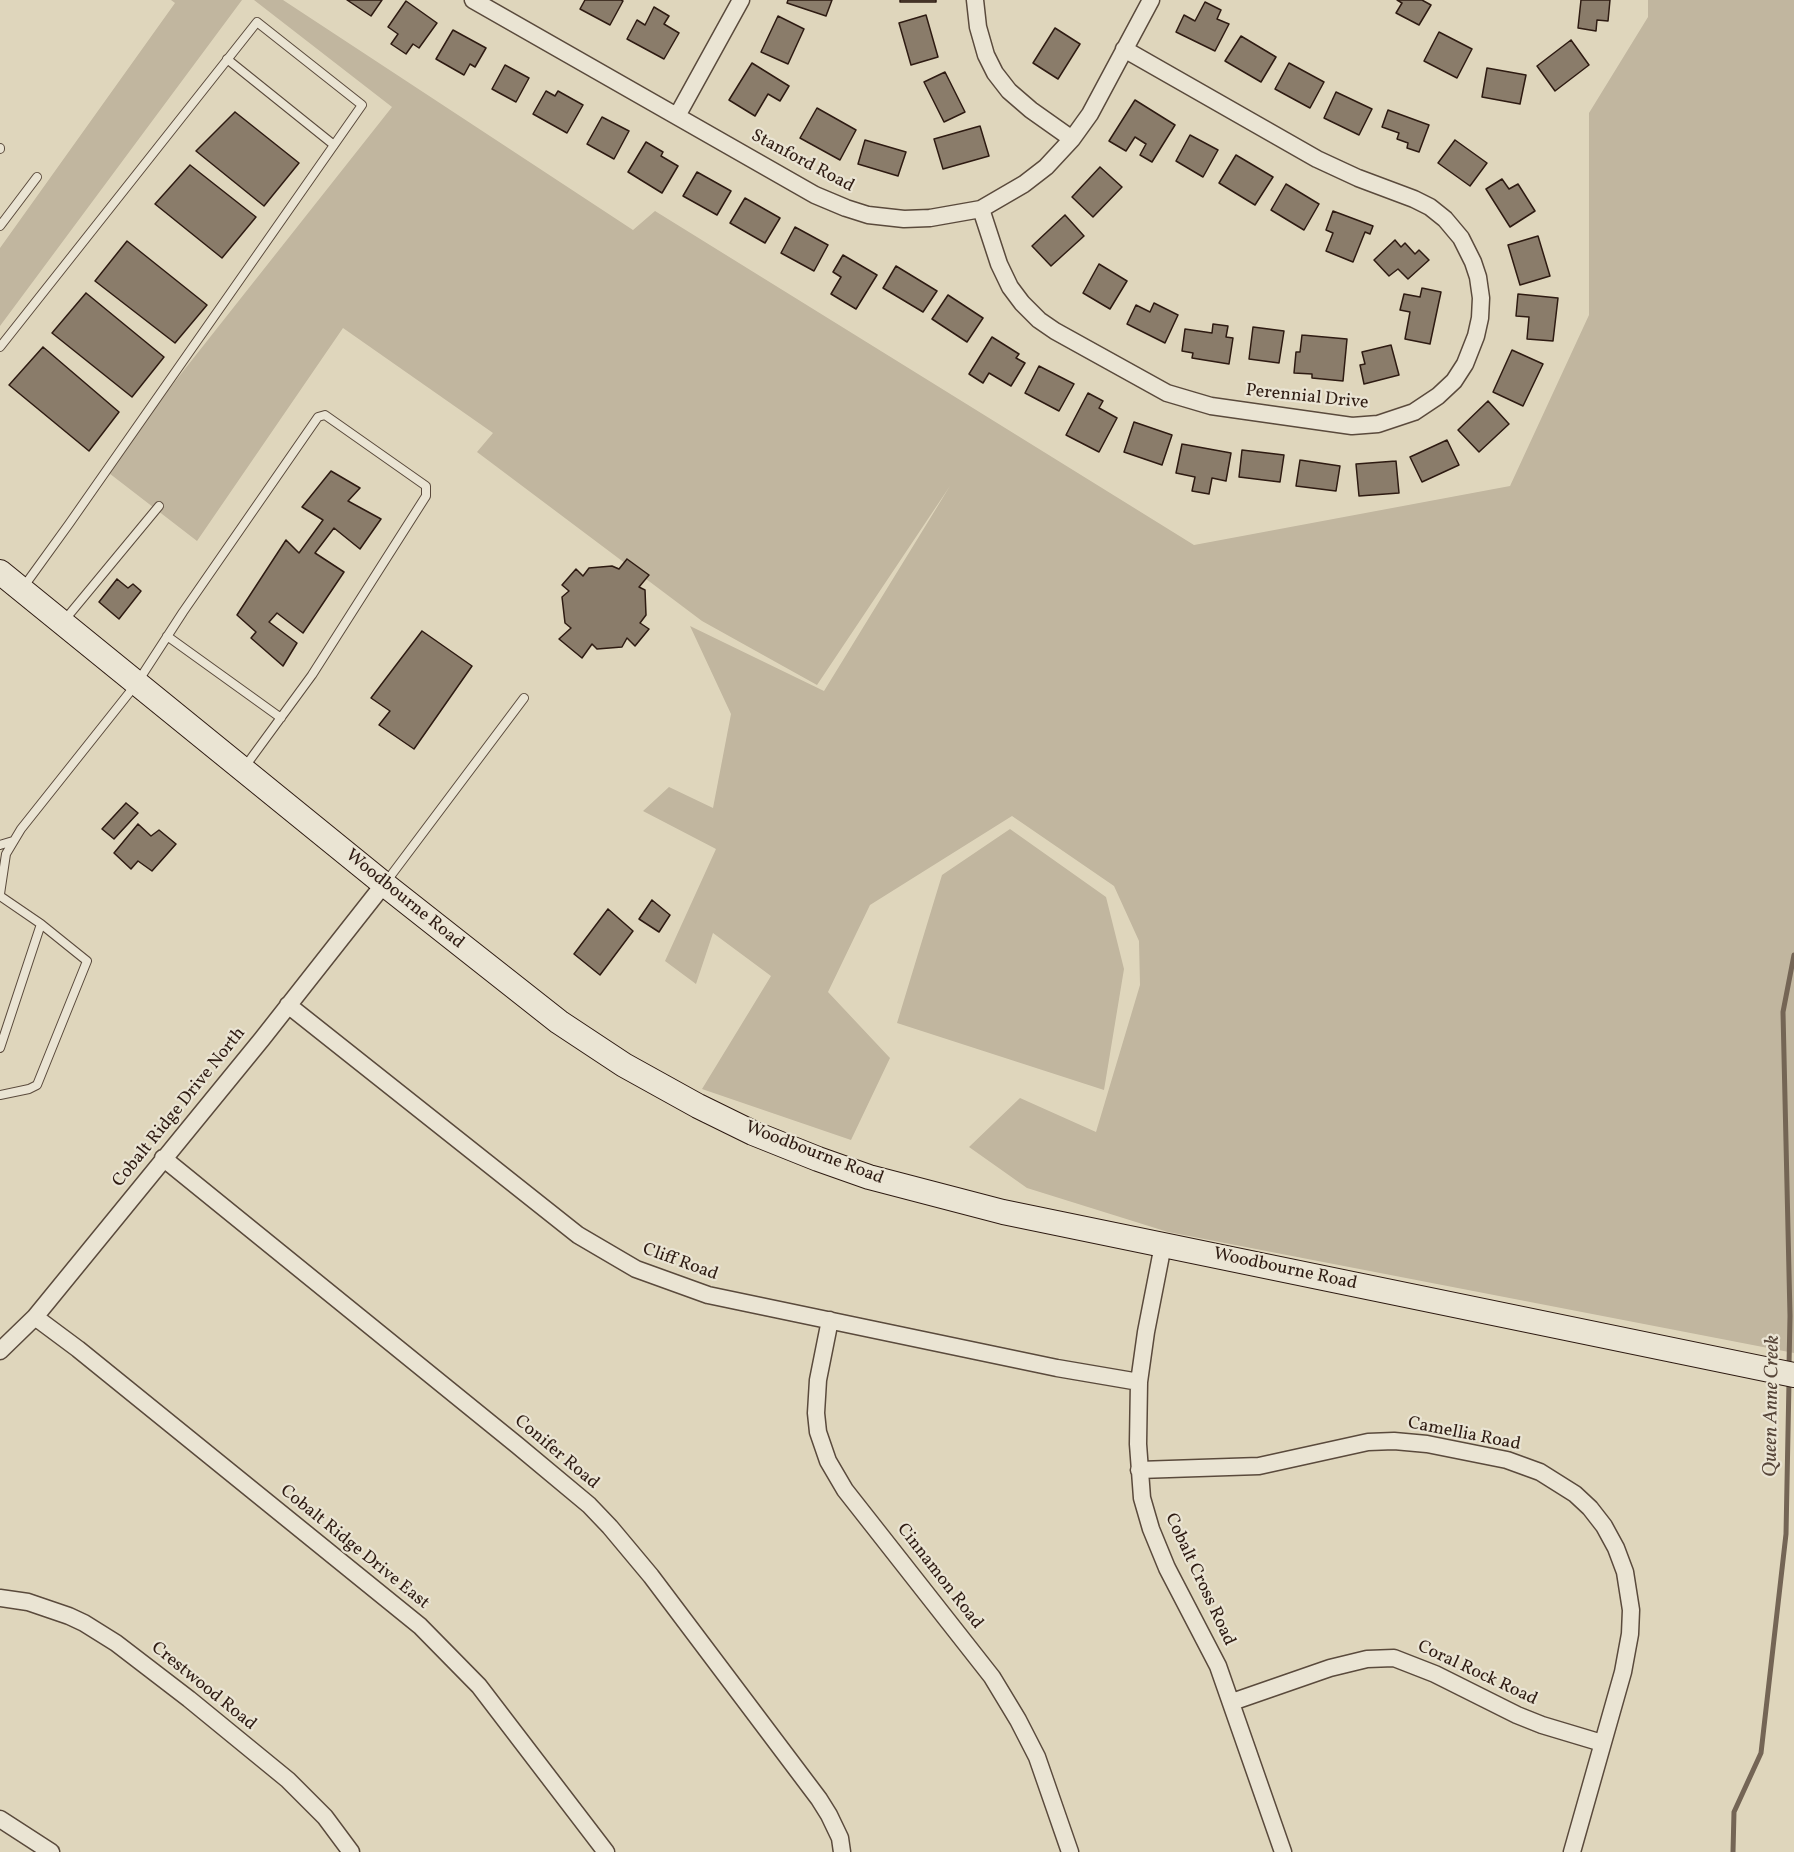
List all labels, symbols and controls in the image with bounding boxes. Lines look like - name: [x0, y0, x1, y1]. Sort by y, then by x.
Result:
- street label: Stanford Road: [747, 126, 857, 198]
- street label: Perennial Drive: [1244, 381, 1370, 415]
- street label: Woodbourne Road: [340, 845, 468, 955]
- street label: Cobalt Ridge Drive North: [109, 1024, 251, 1192]
- street label: Woodbourne Road: [742, 1118, 886, 1190]
- street label: Cliff Road: [639, 1239, 721, 1287]
- street label: Woodbourne Road: [1211, 1244, 1359, 1296]
- water label: Queen Anne Creek: [1760, 1335, 1786, 1477]
- street label: Conifer Road: [509, 1411, 603, 1495]
- street label: Camellia Road: [1406, 1413, 1522, 1457]
- street label: Cobalt Ridge Drive East: [275, 1481, 433, 1615]
- street label: Cobalt Cross Road: [1159, 1510, 1239, 1650]
- street label: Cinnamon Road: [891, 1520, 987, 1634]
- street label: Coral Rock Road: [1414, 1637, 1540, 1711]
- street label: Crestwood Road: [146, 1638, 260, 1736]

